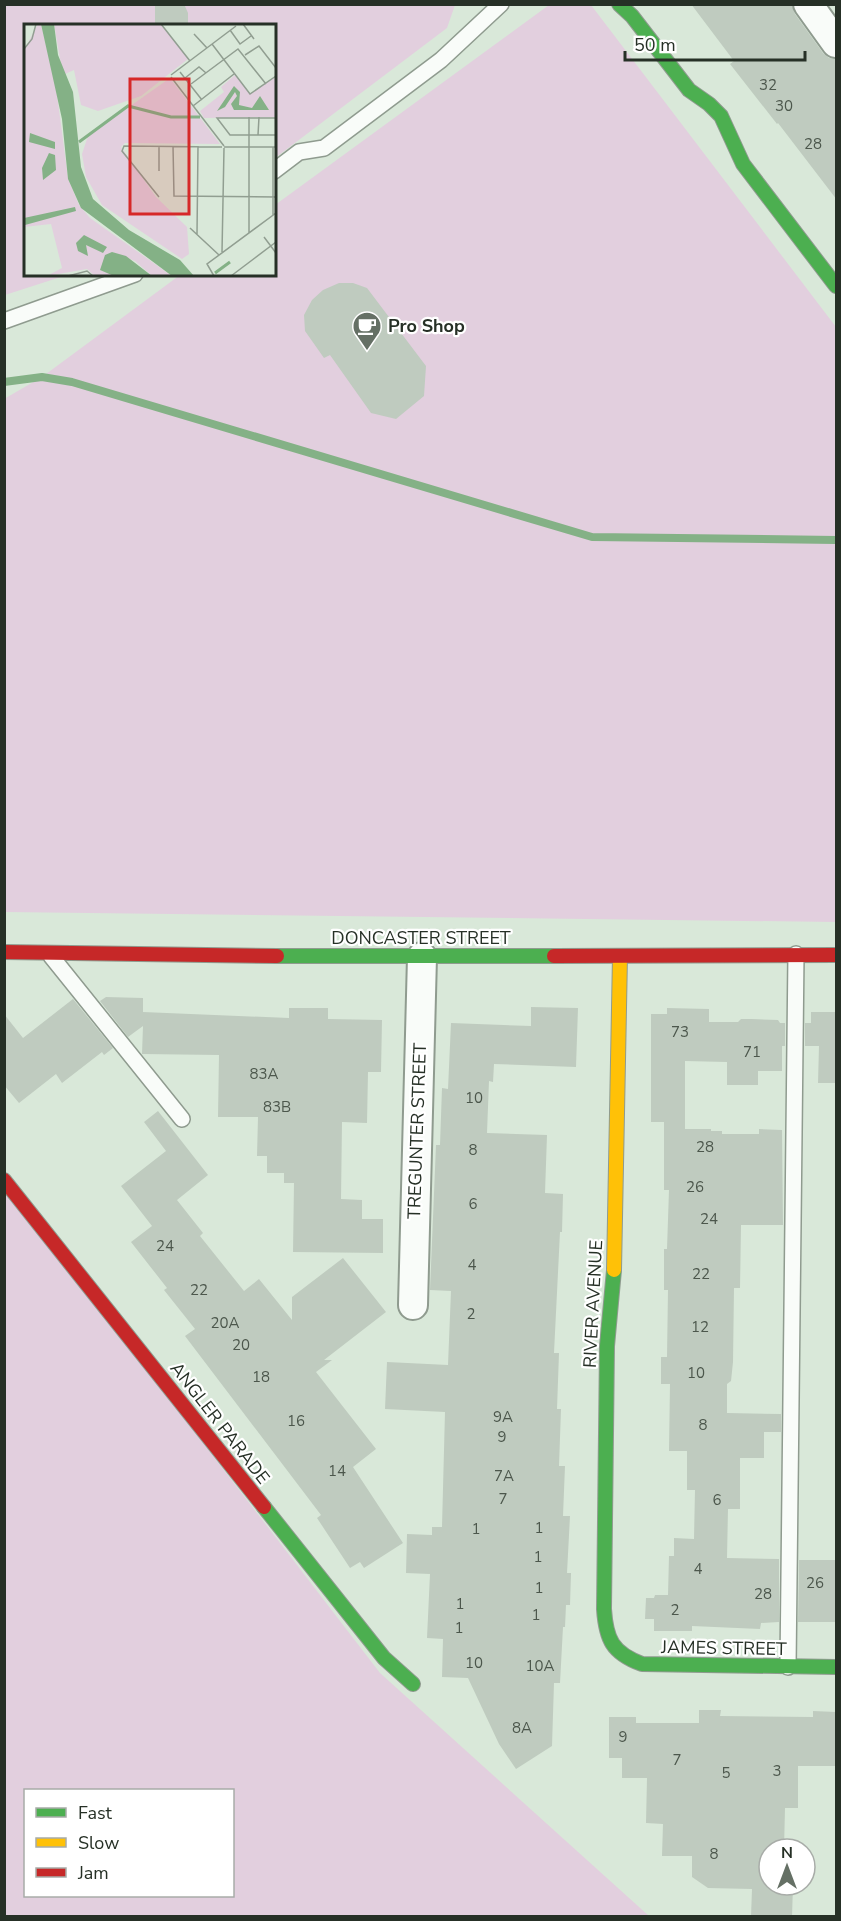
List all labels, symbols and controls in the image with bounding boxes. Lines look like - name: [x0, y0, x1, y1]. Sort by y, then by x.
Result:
- inset map: [24, 24, 276, 276]
- scale bar: [625, 24, 805, 62]
- text: 50 m: [634, 33, 676, 57]
- house number: 32: [759, 75, 777, 95]
- house number: 30: [775, 96, 793, 116]
- house number: 28: [804, 134, 822, 154]
- cafe icon: Pro Shop: [351, 310, 383, 352]
- place label: Pro Shop: [388, 314, 465, 338]
- street label: DONCASTER STREET: [331, 926, 511, 950]
- house number: 73: [671, 1022, 689, 1042]
- street label: TREGUNTER STREET: [402, 1042, 432, 1219]
- house number: 71: [743, 1042, 761, 1062]
- house number: 83A: [250, 1064, 279, 1084]
- house number: 10: [465, 1088, 483, 1108]
- house number: 83B: [263, 1097, 291, 1117]
- house number: 28: [696, 1137, 714, 1157]
- house number: 8: [468, 1140, 478, 1160]
- house number: 26: [686, 1177, 704, 1197]
- house number: 6: [468, 1194, 478, 1214]
- house number: 24: [700, 1209, 718, 1229]
- house number: 24: [156, 1236, 174, 1256]
- street label: RIVER AVENUE: [578, 1239, 608, 1369]
- house number: 4: [467, 1255, 477, 1275]
- house number: 22: [692, 1264, 710, 1284]
- house number: 22: [190, 1280, 208, 1300]
- house number: 2: [466, 1304, 476, 1324]
- house number: 20A: [211, 1313, 240, 1333]
- house number: 12: [691, 1317, 709, 1337]
- house number: 20: [232, 1335, 250, 1355]
- street label: ANGLER PARADE: [165, 1357, 275, 1489]
- house number: 10: [687, 1363, 705, 1383]
- house number: 18: [252, 1367, 270, 1387]
- house number: 9A: [493, 1407, 513, 1427]
- house number: 16: [287, 1411, 305, 1431]
- house number: 8: [698, 1415, 708, 1435]
- house number: 9: [497, 1427, 507, 1447]
- house number: 14: [328, 1461, 346, 1481]
- house number: 7A: [494, 1466, 514, 1486]
- house number: 7: [498, 1489, 508, 1509]
- house number: 6: [712, 1490, 722, 1510]
- house number: 1: [534, 1518, 544, 1538]
- house number: 1: [471, 1519, 481, 1539]
- house number: 1: [533, 1547, 543, 1567]
- house number: 4: [693, 1559, 703, 1579]
- house number: 26: [806, 1573, 824, 1593]
- house number: 1: [534, 1578, 544, 1598]
- house number: 28: [754, 1584, 772, 1604]
- house number: 1: [455, 1594, 465, 1614]
- house number: 2: [670, 1600, 680, 1620]
- house number: 1: [531, 1605, 541, 1625]
- house number: 1: [454, 1618, 464, 1638]
- street label: JAMES STREET: [660, 1635, 787, 1661]
- house number: 10: [465, 1653, 483, 1673]
- house number: 10A: [526, 1656, 555, 1676]
- house number: 8A: [512, 1718, 532, 1738]
- house number: 9: [618, 1727, 628, 1747]
- house number: 7: [672, 1750, 682, 1770]
- house number: 3: [772, 1761, 782, 1781]
- house number: 5: [721, 1763, 731, 1783]
- legend: [24, 1789, 234, 1897]
- text: Fast: [78, 1801, 113, 1825]
- text: Slow: [78, 1831, 119, 1855]
- north arrow: [757, 1837, 817, 1897]
- text: N: [781, 1842, 793, 1864]
- house number: 8: [709, 1844, 719, 1864]
- text: Jam: [77, 1861, 109, 1885]

